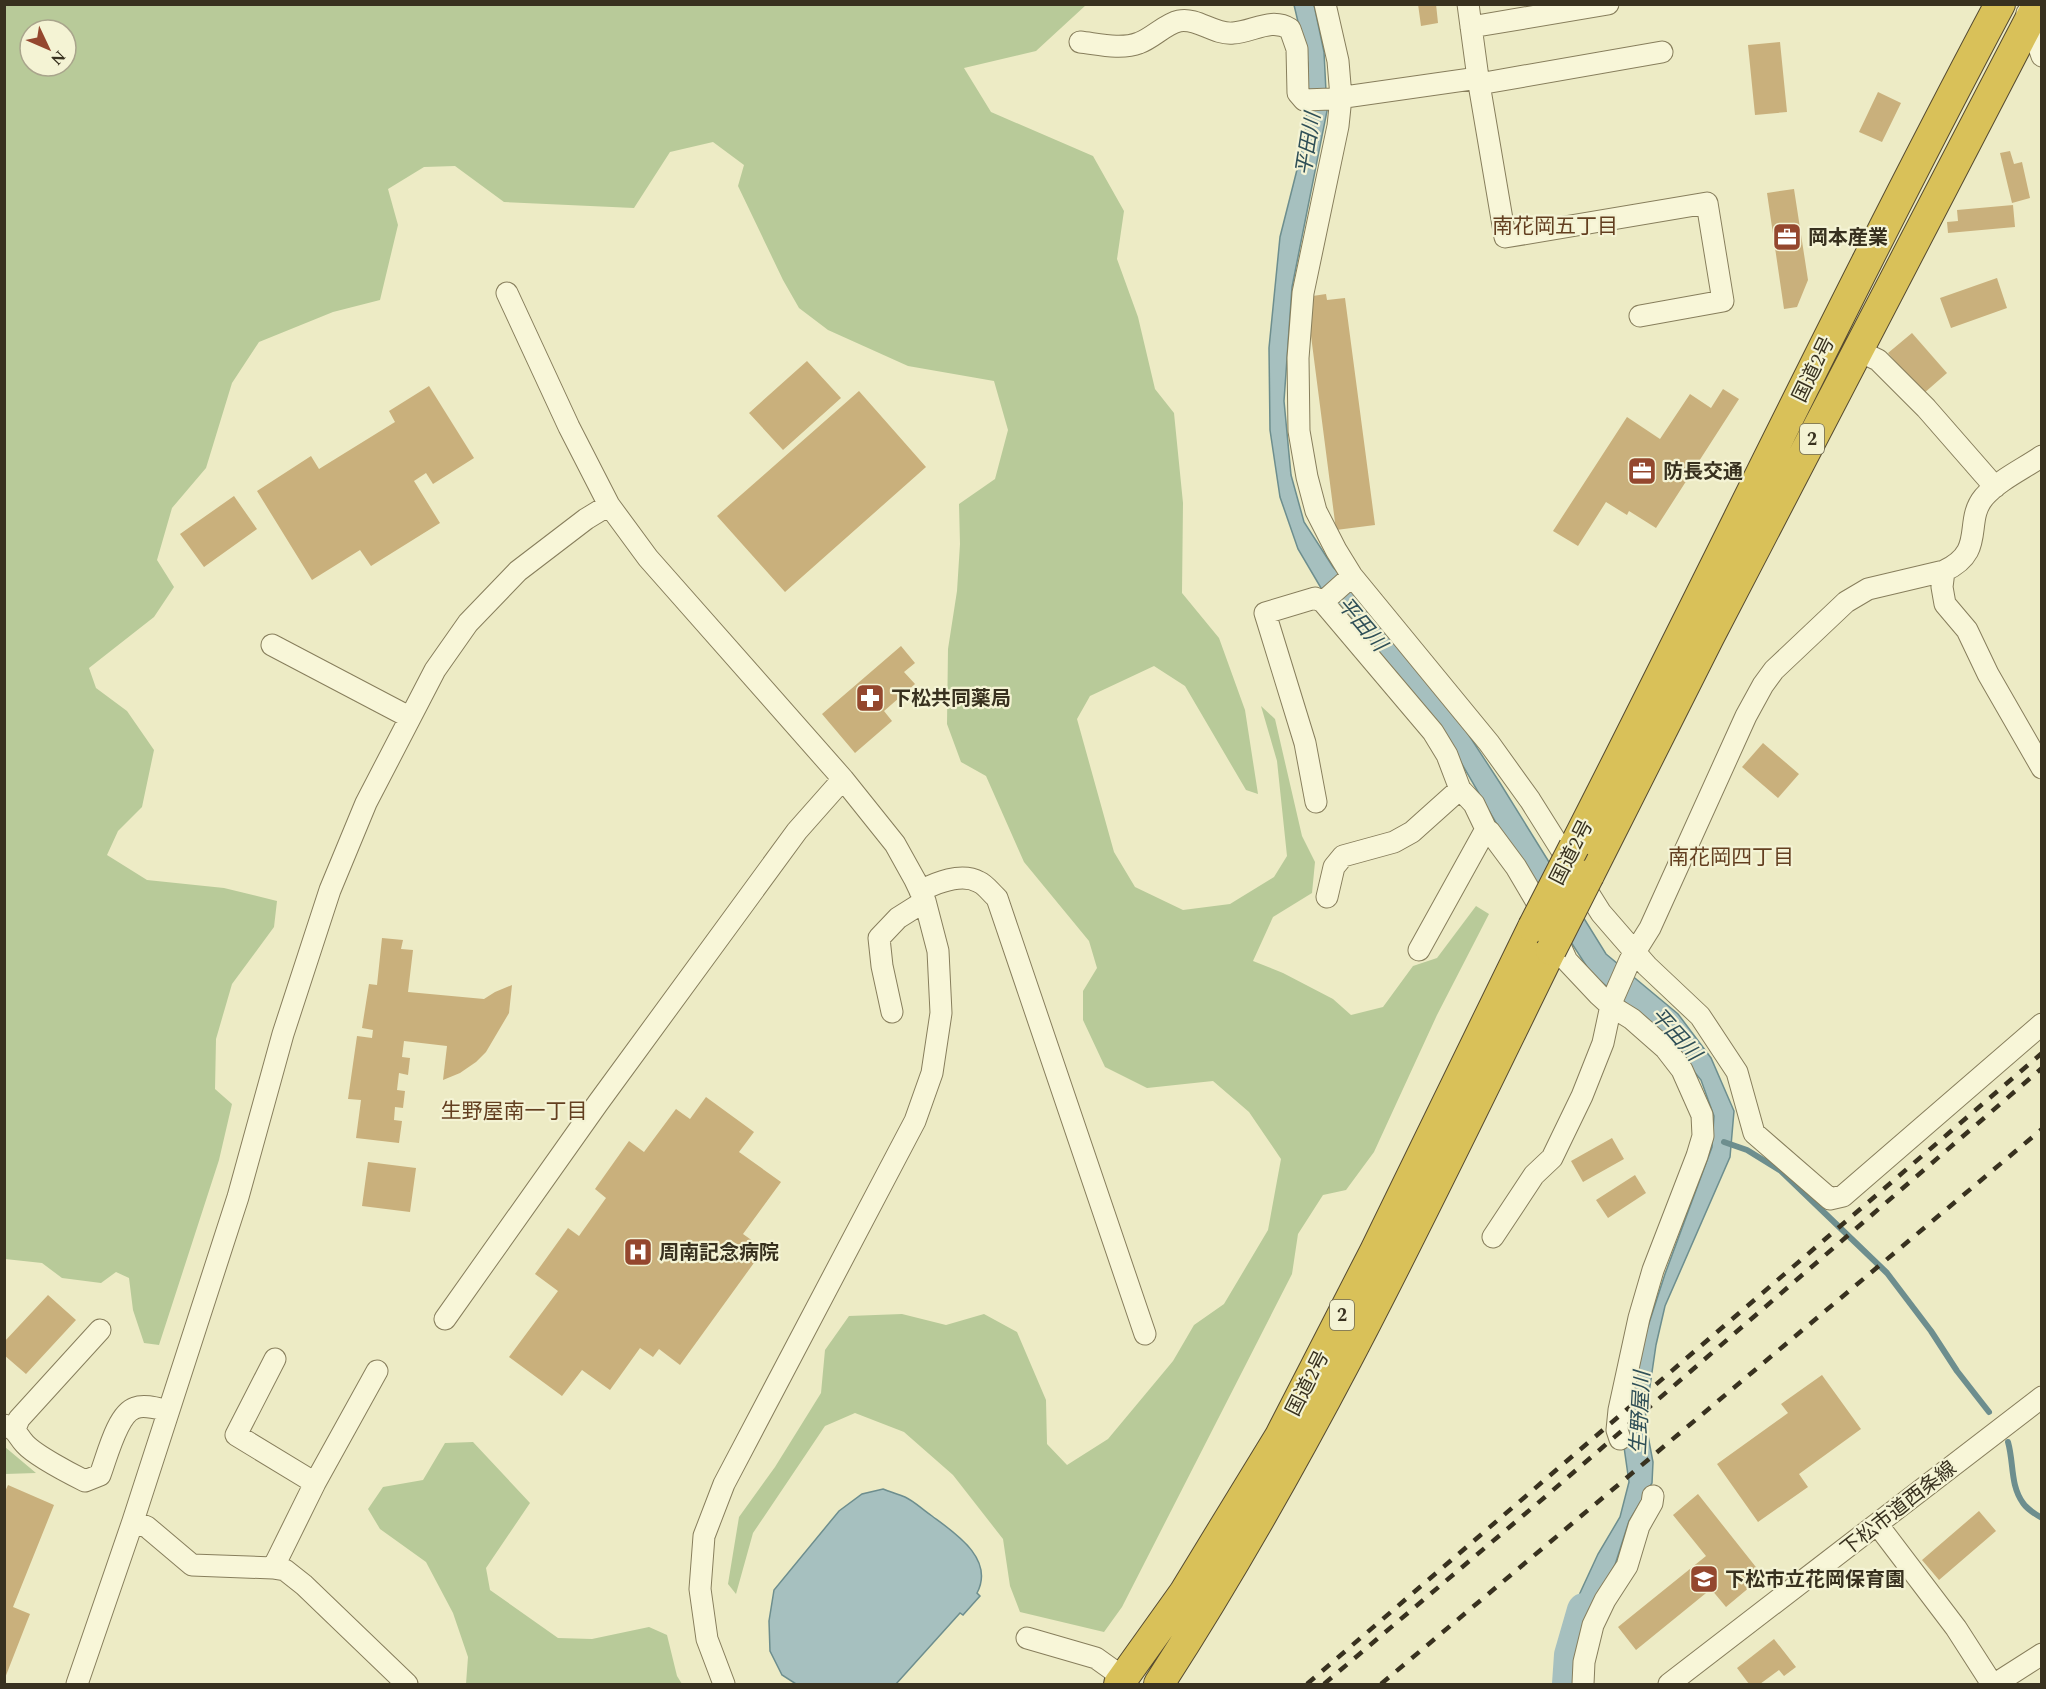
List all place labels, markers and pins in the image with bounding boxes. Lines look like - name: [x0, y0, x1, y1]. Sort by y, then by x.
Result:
- office icon: 岡本産業: [1771, 221, 1803, 253]
- place label: 岡本産業: [1808, 223, 1888, 253]
- office icon: 防長交通: [1626, 455, 1658, 487]
- place label: 防長交通: [1663, 457, 1743, 487]
- pharmacy icon: 下松共同薬局: [854, 682, 886, 714]
- place label: 下松共同薬局: [891, 684, 1011, 714]
- hospital icon: 周南記念病院: [622, 1236, 654, 1268]
- place label: 周南記念病院: [659, 1238, 779, 1268]
- school or university icon: 下松市立花岡保育園: [1688, 1563, 1720, 1595]
- place label: 下松市立花岡保育園: [1725, 1565, 1905, 1595]

